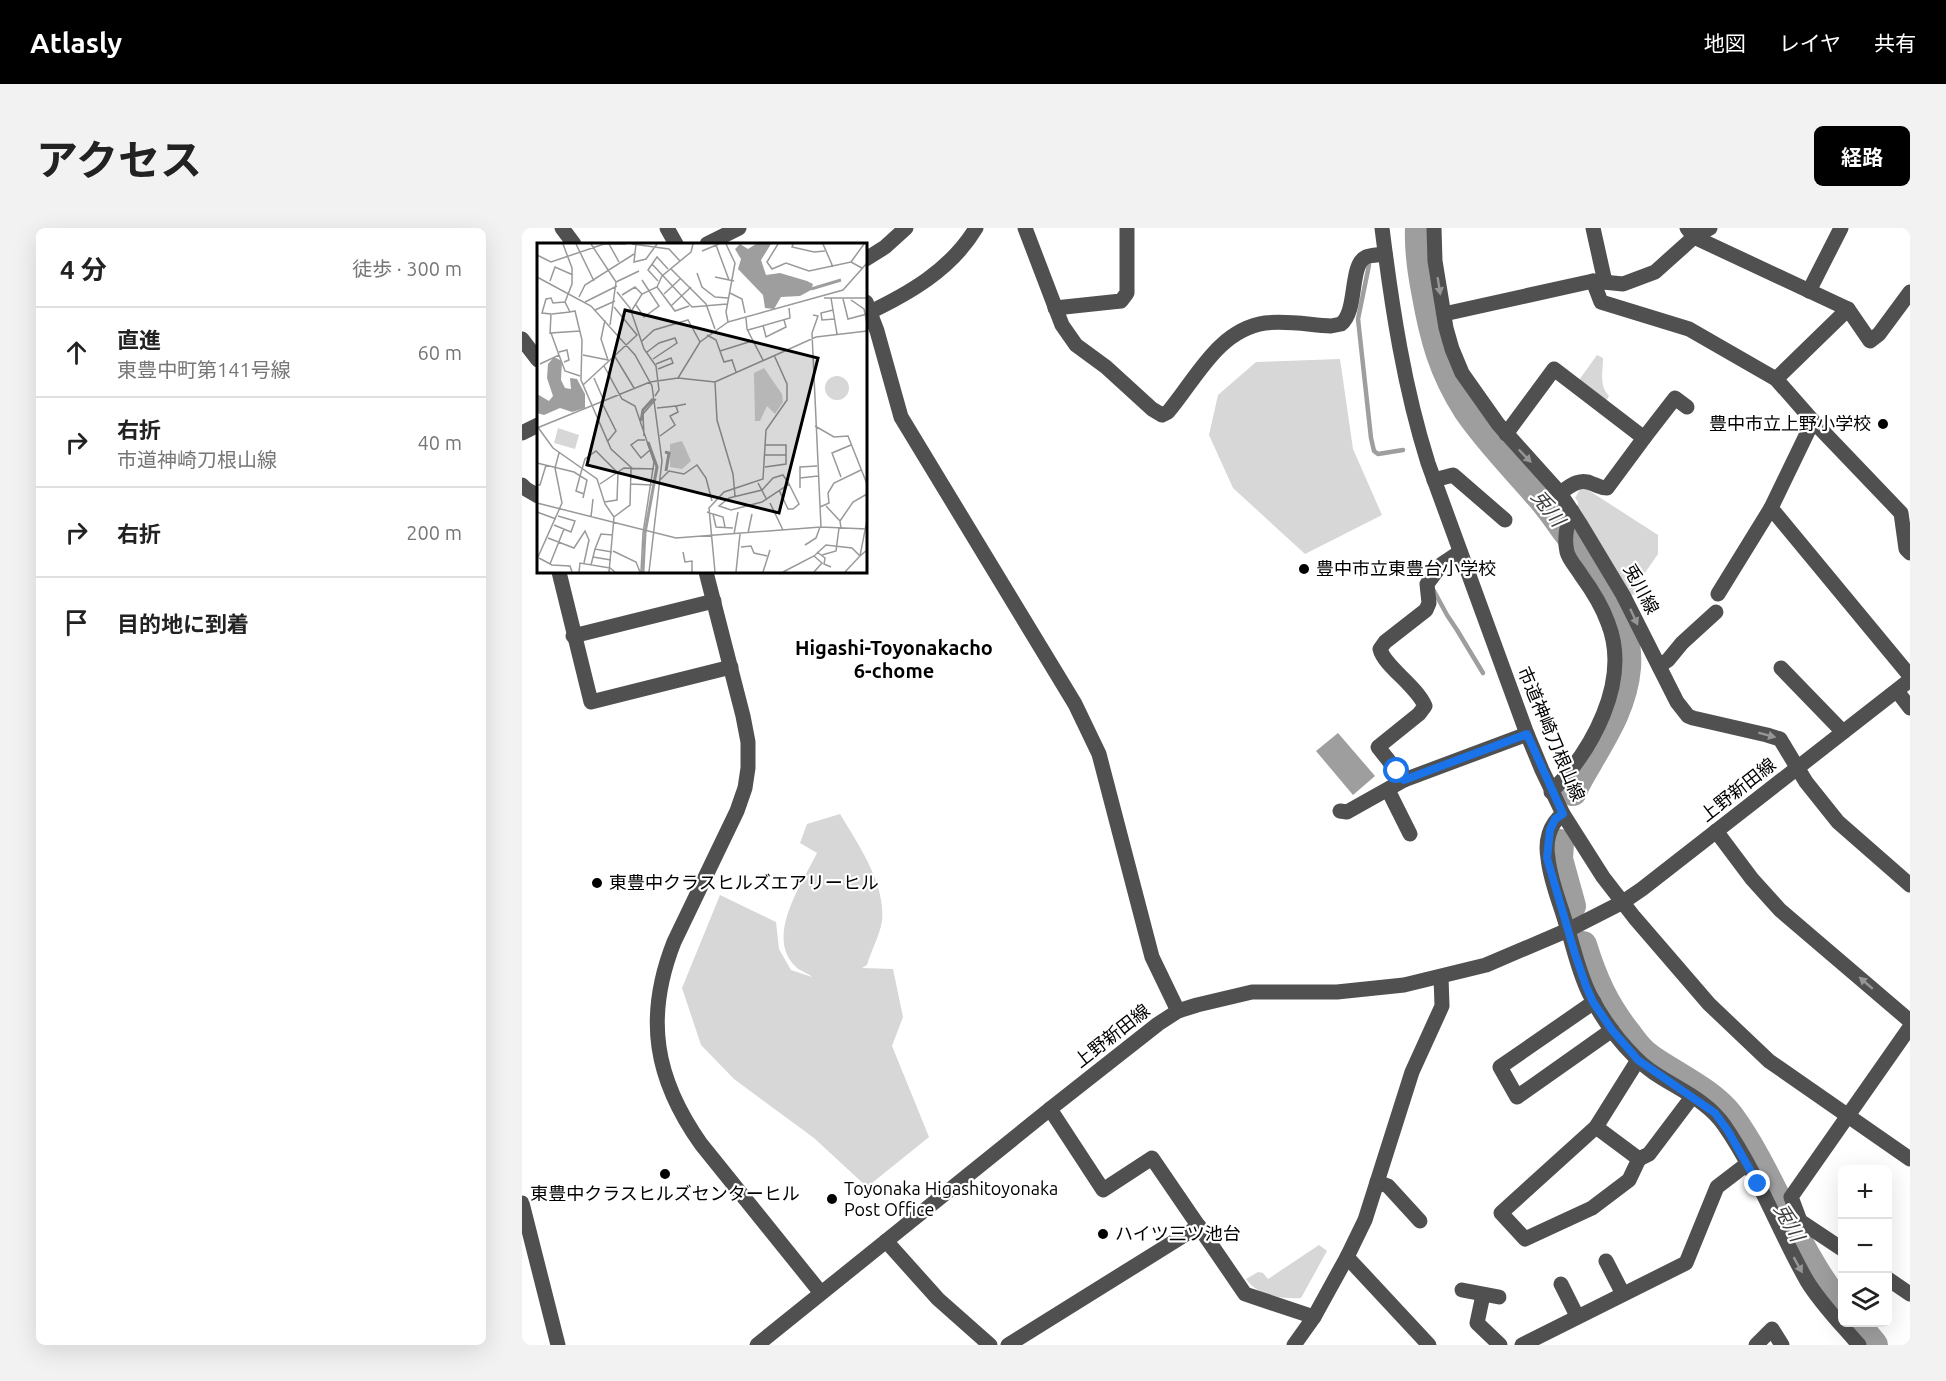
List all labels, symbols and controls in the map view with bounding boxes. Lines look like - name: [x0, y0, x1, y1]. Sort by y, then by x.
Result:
- text: Atlasly: [30, 27, 122, 58]
- text: 地図: [1704, 31, 1746, 55]
- text: レイヤ: [1779, 31, 1841, 55]
- text: 共有: [1874, 31, 1916, 55]
- button: 経路: [1814, 126, 1910, 186]
- text: アクセス: [36, 136, 202, 183]
- inset map: [537, 243, 867, 573]
- text: 4 分: [60, 255, 107, 284]
- text: 徒歩 · 300 m: [352, 257, 462, 280]
- one-way arrow: [1435, 277, 1444, 296]
- text: 直進: [117, 327, 161, 352]
- icon: ahead: [60, 336, 93, 369]
- text: 60 m: [418, 341, 462, 364]
- text: 東豊中町第141号線: [117, 358, 291, 381]
- place label: 豊中市立上野小学校: [1709, 413, 1871, 433]
- text: 右折: [117, 417, 161, 442]
- marker: 豊中市立上野小学校: [1876, 417, 1890, 431]
- icon: right: [60, 426, 93, 459]
- text: 40 m: [418, 431, 462, 454]
- text: 市道神崎刀根山線: [117, 448, 277, 471]
- one-way arrow: [1518, 449, 1532, 463]
- water label: 兎川: [1527, 485, 1571, 532]
- icon: right: [60, 516, 93, 549]
- text: 右折: [117, 521, 161, 546]
- text: 200 m: [406, 521, 462, 544]
- place label: 豊中市立東豊台小学校: [1316, 558, 1496, 578]
- street label: 兎川線: [1620, 560, 1663, 617]
- marker: 豊中市立東豊台小学校: [1297, 562, 1311, 576]
- icon: arrive: [60, 606, 93, 639]
- one-way arrow: [1630, 608, 1639, 625]
- text: 目的地に到着: [117, 611, 249, 636]
- district label: Higashi-Toyonakacho 6-chome: [795, 636, 993, 682]
- street label: 市道神崎刀根山線: [1515, 663, 1589, 804]
- one-way arrow: [1758, 731, 1776, 741]
- street label: 上野新田線: [1696, 754, 1779, 825]
- route start: [1383, 757, 1409, 783]
- place label: 東豊中クラスヒルズエアリーヒル: [609, 872, 879, 892]
- marker: 東豊中クラスヒルズエアリーヒル: [590, 876, 604, 890]
- one-way arrow: [1859, 977, 1874, 990]
- street label: 上野新田線: [1070, 1000, 1153, 1071]
- map controls: [1838, 1165, 1892, 1327]
- button: +: [1838, 1165, 1892, 1219]
- marker: 東豊中クラスヒルズセンターヒル: [658, 1167, 672, 1181]
- route end: [1744, 1170, 1770, 1196]
- place label: Toyonaka Higashitoyonaka Post Office: [844, 1178, 1058, 1219]
- place label: 東豊中クラスヒルズセンターヒル: [530, 1183, 800, 1203]
- marker: Toyonaka Higashitoyonaka Post Office: [825, 1192, 839, 1206]
- water label: 兎川: [1770, 1199, 1810, 1247]
- button: −: [1838, 1219, 1892, 1273]
- place label: ハイツ三ツ池台: [1115, 1223, 1241, 1243]
- marker: ハイツ三ツ池台: [1096, 1227, 1110, 1241]
- one-way arrow: [1793, 1256, 1803, 1273]
- button: layers: [1838, 1273, 1892, 1327]

